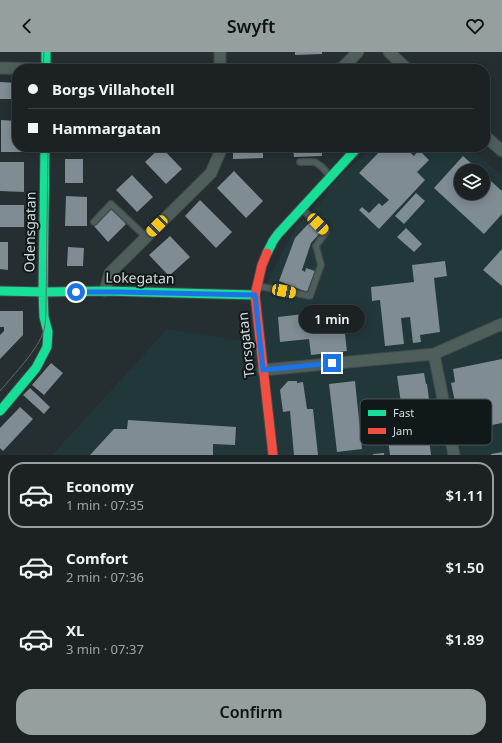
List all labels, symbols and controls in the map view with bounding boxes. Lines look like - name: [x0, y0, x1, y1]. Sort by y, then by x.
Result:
- text: Swyft: [227, 14, 275, 38]
- icon: back: [16, 15, 38, 37]
- icon: heart: [464, 15, 486, 37]
- text: Borgs Villahotell: [52, 79, 175, 99]
- text: Hammargatan: [52, 118, 161, 138]
- map controls: [454, 164, 490, 200]
- button: layers: [454, 164, 490, 200]
- street label: Odensgatan: [19, 191, 40, 273]
- car: [305, 211, 331, 237]
- car: [144, 213, 170, 239]
- street label: Lokegatan: [105, 267, 175, 288]
- route start: [67, 283, 85, 301]
- car: [271, 283, 297, 299]
- callout: 1 min: [299, 305, 365, 333]
- text: 1 min: [314, 310, 350, 328]
- street label: Torsgatan: [233, 311, 258, 379]
- route end: [323, 354, 341, 372]
- legend: [360, 399, 492, 445]
- text: Fast: [393, 405, 414, 420]
- text: Jam: [392, 423, 412, 438]
- text: Economy: [66, 476, 134, 496]
- icon: car: [18, 477, 54, 513]
- text: $1.11: [446, 485, 484, 505]
- text: 1 min · 07:35: [66, 496, 144, 514]
- text: Comfort: [66, 548, 128, 568]
- icon: car: [18, 549, 54, 585]
- text: $1.50: [446, 557, 484, 577]
- text: 2 min · 07:36: [66, 568, 144, 586]
- text: XL: [66, 620, 84, 640]
- icon: car: [18, 621, 54, 657]
- text: $1.89: [446, 629, 484, 649]
- text: 3 min · 07:37: [66, 640, 144, 658]
- button: Confirm: [16, 689, 486, 735]

